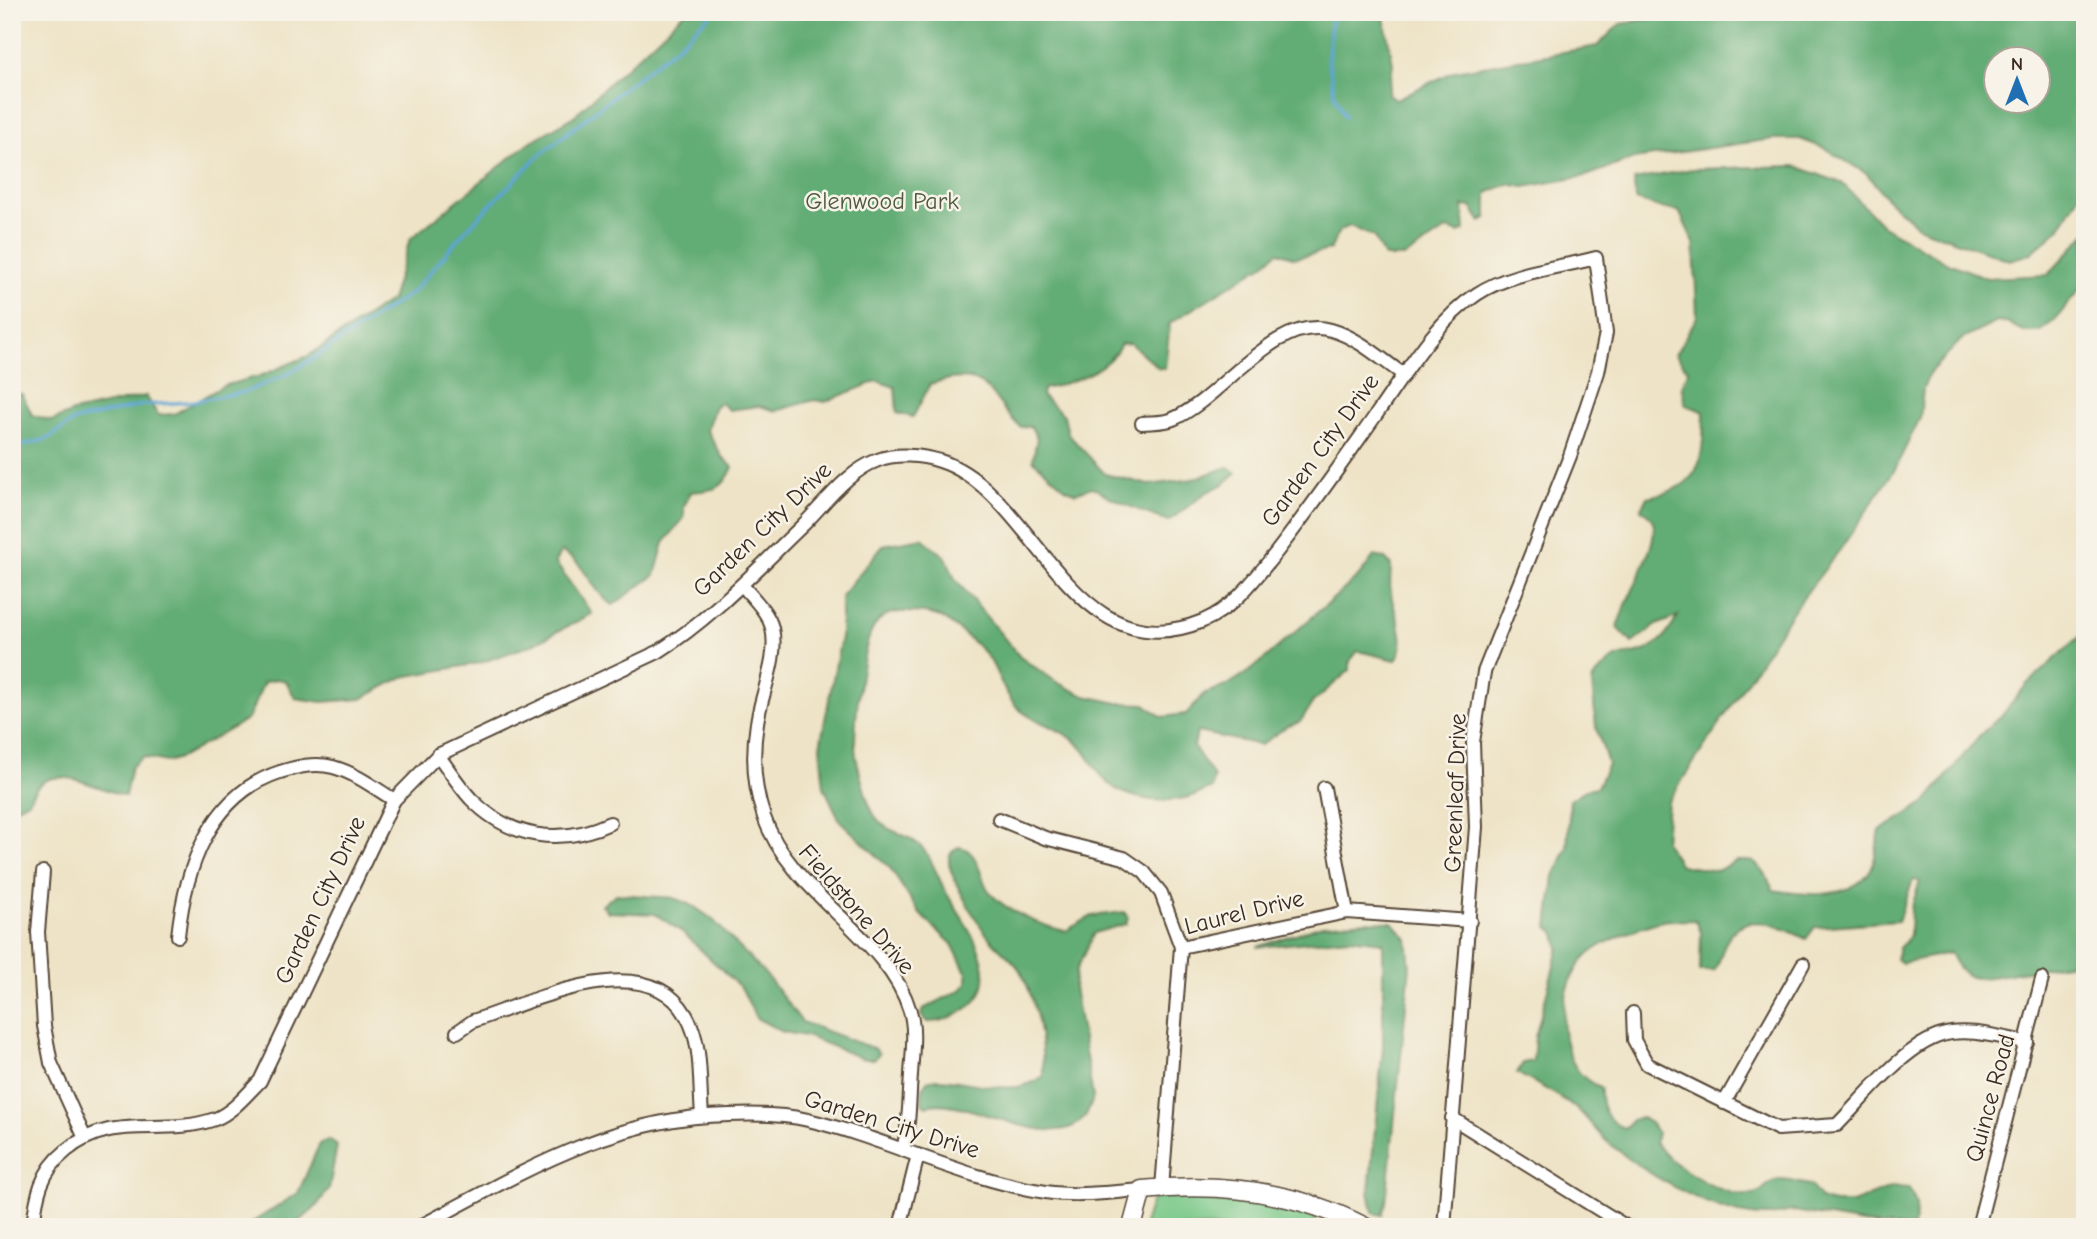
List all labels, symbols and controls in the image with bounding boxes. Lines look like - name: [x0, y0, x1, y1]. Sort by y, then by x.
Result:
- north arrow: [1982, 46, 2052, 116]
- text: N: [2011, 53, 2023, 75]
- park label: Glenwood Park: [805, 187, 959, 215]
- street label: Garden City Drive: [1255, 368, 1385, 532]
- street label: Garden City Drive: [687, 456, 837, 602]
- street label: Greenleaf Drive: [1438, 713, 1472, 873]
- street label: Garden City Drive: [269, 812, 371, 988]
- street label: Fieldstone Drive: [793, 838, 921, 980]
- street label: Laurel Drive: [1181, 884, 1307, 940]
- street label: Quince Road: [1959, 1031, 2021, 1165]
- street label: Garden City Drive: [801, 1084, 983, 1164]

